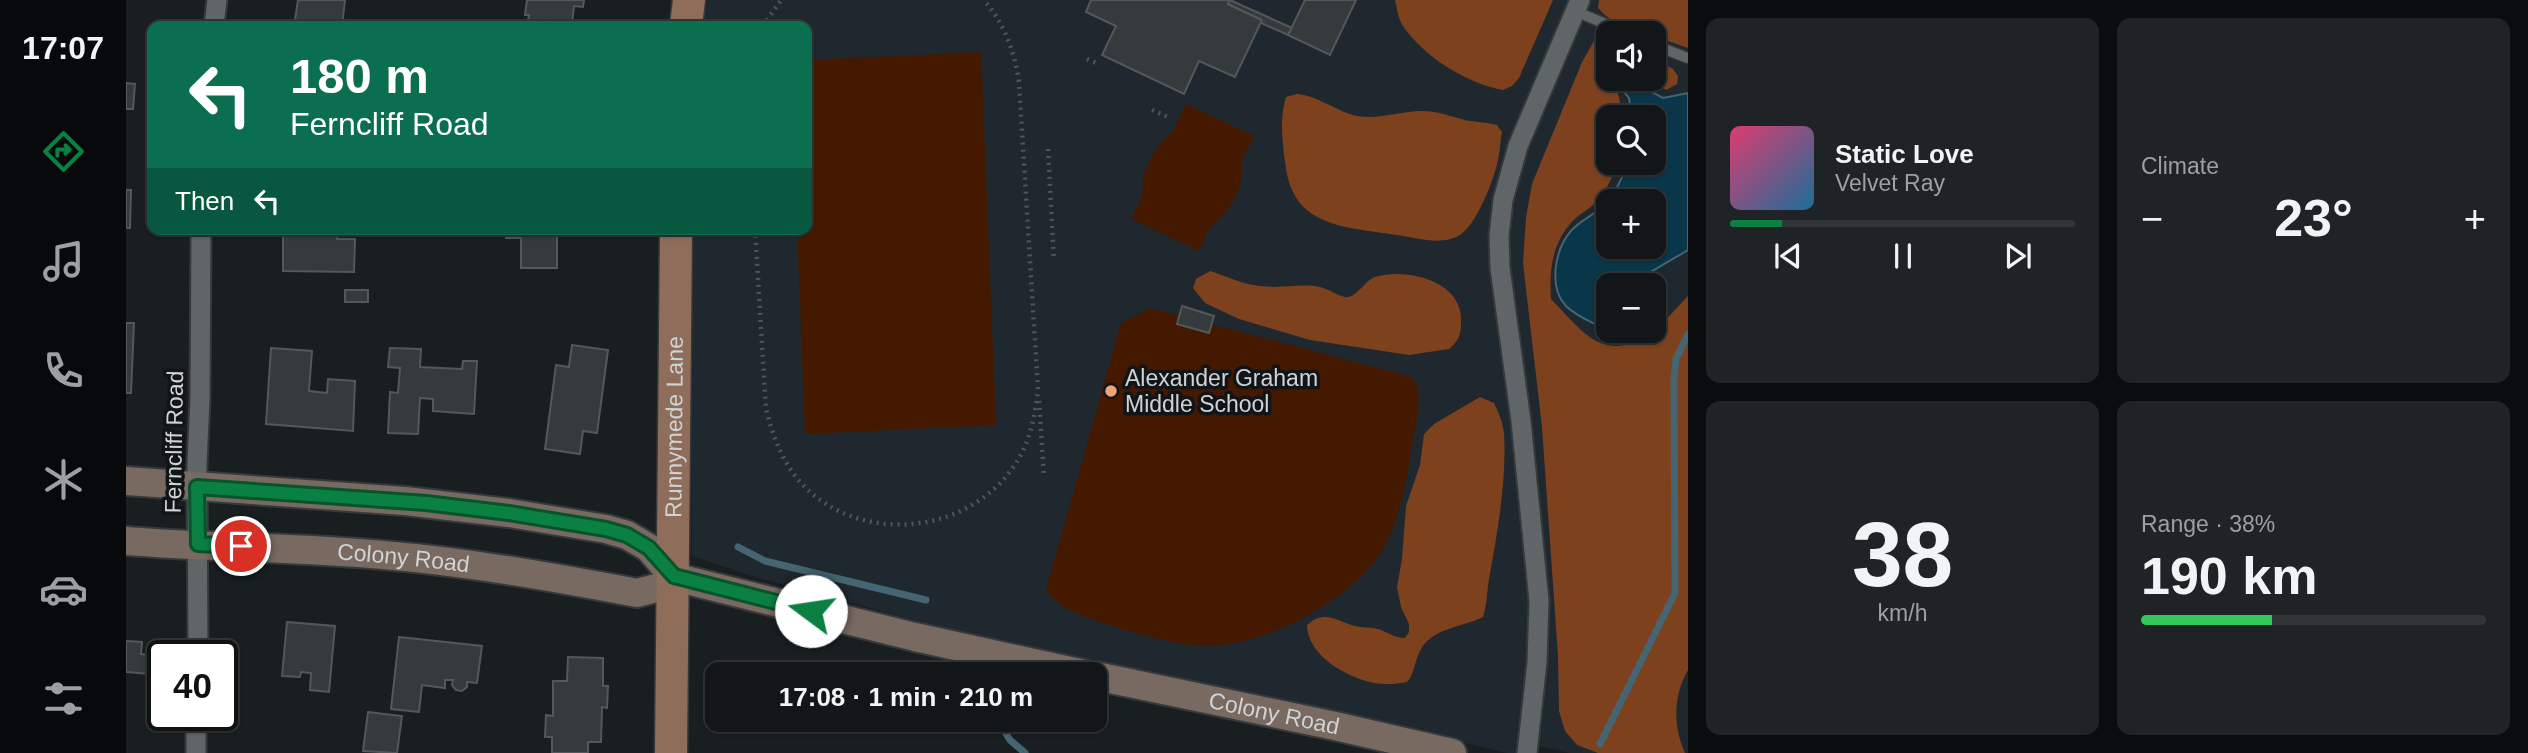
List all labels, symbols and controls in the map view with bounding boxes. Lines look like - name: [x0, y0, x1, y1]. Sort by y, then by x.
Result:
- map controls: [1596, 21, 1666, 343]
- button: sound: [1596, 21, 1666, 91]
- text: 17:07: [22, 30, 104, 66]
- icon: left: [175, 49, 266, 140]
- text: 180 m: [290, 49, 429, 103]
- button: search: [1596, 105, 1666, 175]
- text: Ferncliff Road: [290, 106, 489, 142]
- icon: directions: [39, 127, 88, 176]
- text: Static Love: [1835, 139, 1974, 169]
- text: Climate: [2141, 153, 2219, 179]
- text: Velvet Ray: [1835, 170, 1945, 196]
- icon: left: [248, 182, 286, 220]
- text: Then: [175, 186, 234, 216]
- button: +: [1596, 189, 1666, 259]
- text: 23°: [2274, 189, 2353, 247]
- text: −: [2141, 198, 2163, 240]
- text: +: [2464, 198, 2486, 240]
- icon: music: [39, 237, 88, 286]
- icon: previous: [1769, 237, 1807, 275]
- icon: pause: [1884, 237, 1922, 275]
- icon: next: [1999, 237, 2037, 275]
- button: −: [1596, 273, 1666, 343]
- street label: Runnymede Lane: [660, 336, 688, 518]
- icon: phone: [39, 346, 88, 395]
- place label: Alexander Graham Middle School: [1125, 365, 1318, 417]
- street label: Ferncliff Road: [160, 370, 188, 514]
- marker: Alexander Graham Middle School: [1103, 383, 1119, 399]
- icon: climate: [39, 455, 88, 504]
- text: 38: [1852, 504, 1953, 605]
- text: Range · 38%: [2141, 511, 2275, 537]
- pin: [211, 516, 271, 576]
- icon: arrive: [222, 527, 260, 565]
- street label: Colony Road: [336, 539, 471, 578]
- text: 190 km: [2141, 547, 2317, 605]
- icon: car: [39, 565, 88, 614]
- position arrow: [774, 574, 848, 648]
- text: km/h: [1878, 600, 1927, 626]
- speed limit sign: 40: [147, 640, 238, 731]
- icon: filters: [39, 674, 88, 723]
- text: 17:08 · 1 min · 210 m: [779, 682, 1033, 712]
- street label: Colony Road: [1206, 687, 1342, 740]

